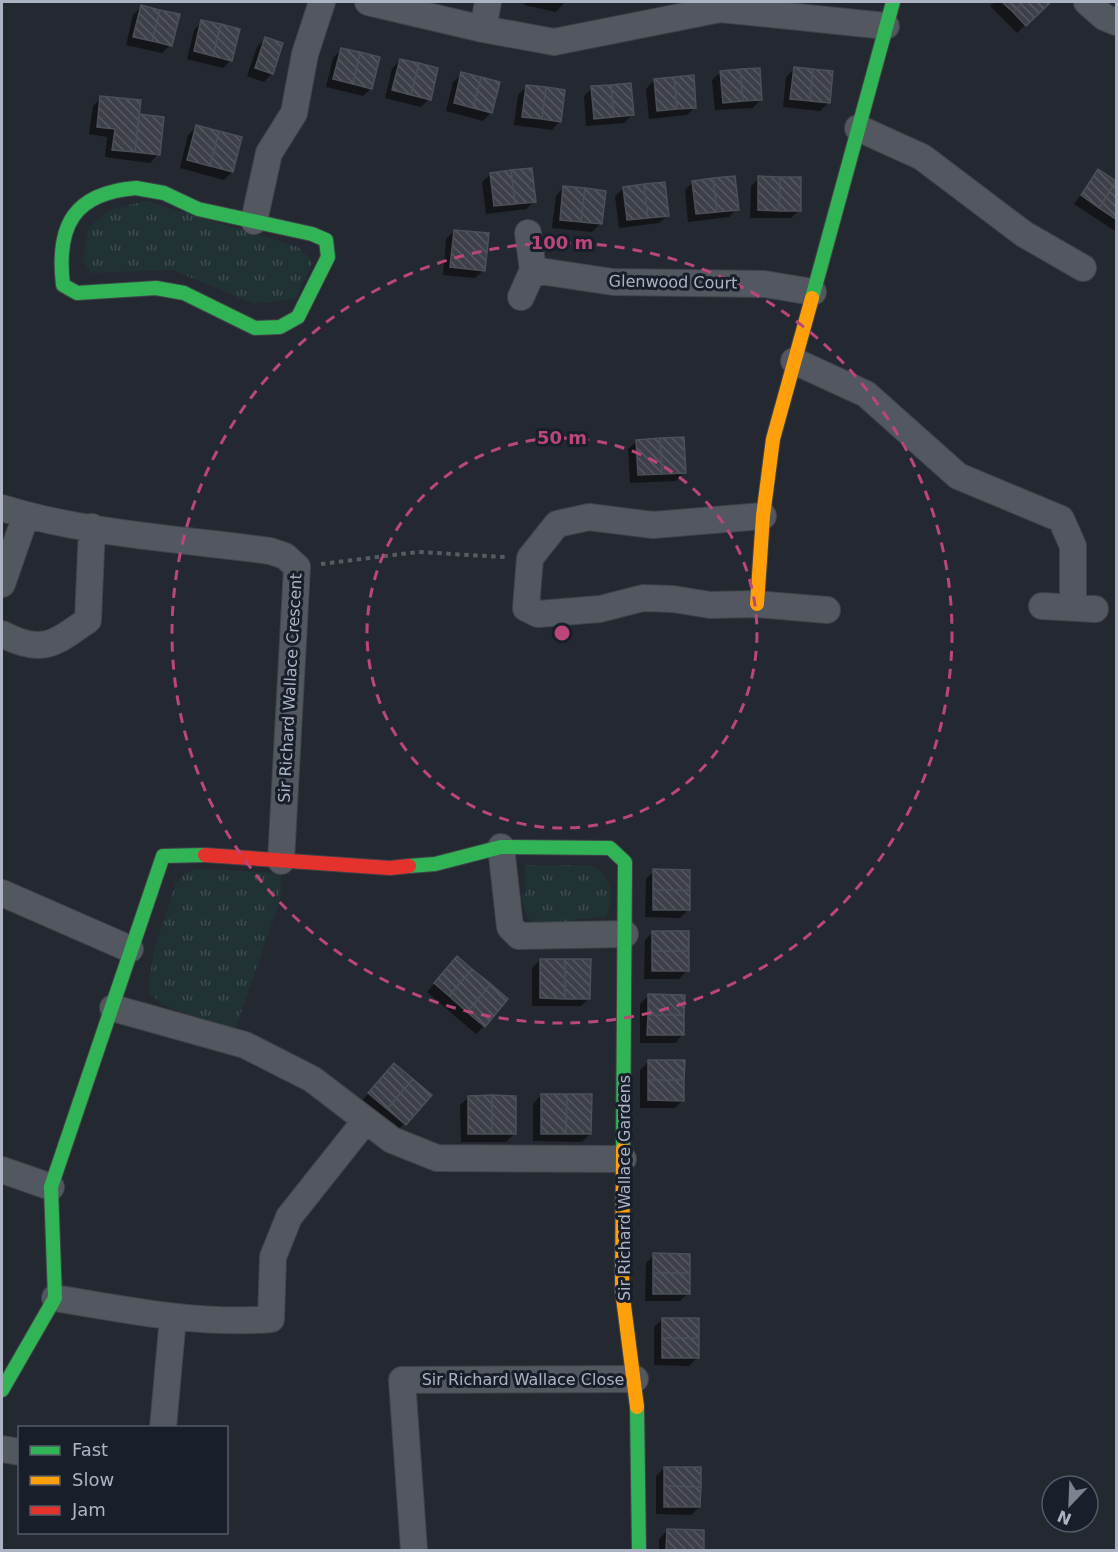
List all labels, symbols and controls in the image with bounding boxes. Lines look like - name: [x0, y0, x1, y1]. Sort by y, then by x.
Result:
- text: 100 m: [531, 232, 593, 253]
- street label: Glenwood Court: [609, 271, 737, 293]
- text: 50 m: [537, 427, 587, 448]
- street label: Sir Richard Wallace Crescent: [275, 573, 305, 803]
- centre of rings: [552, 623, 572, 643]
- street label: Sir Richard Wallace Gardens: [615, 1075, 634, 1301]
- street label: Sir Richard Wallace Close: [422, 1370, 624, 1389]
- legend: [18, 1426, 228, 1534]
- text: Fast: [72, 1439, 108, 1460]
- text: Slow: [72, 1469, 114, 1490]
- north arrow: [1040, 1474, 1100, 1534]
- text: Jam: [71, 1499, 106, 1520]
- text: N: [1054, 1506, 1074, 1529]

